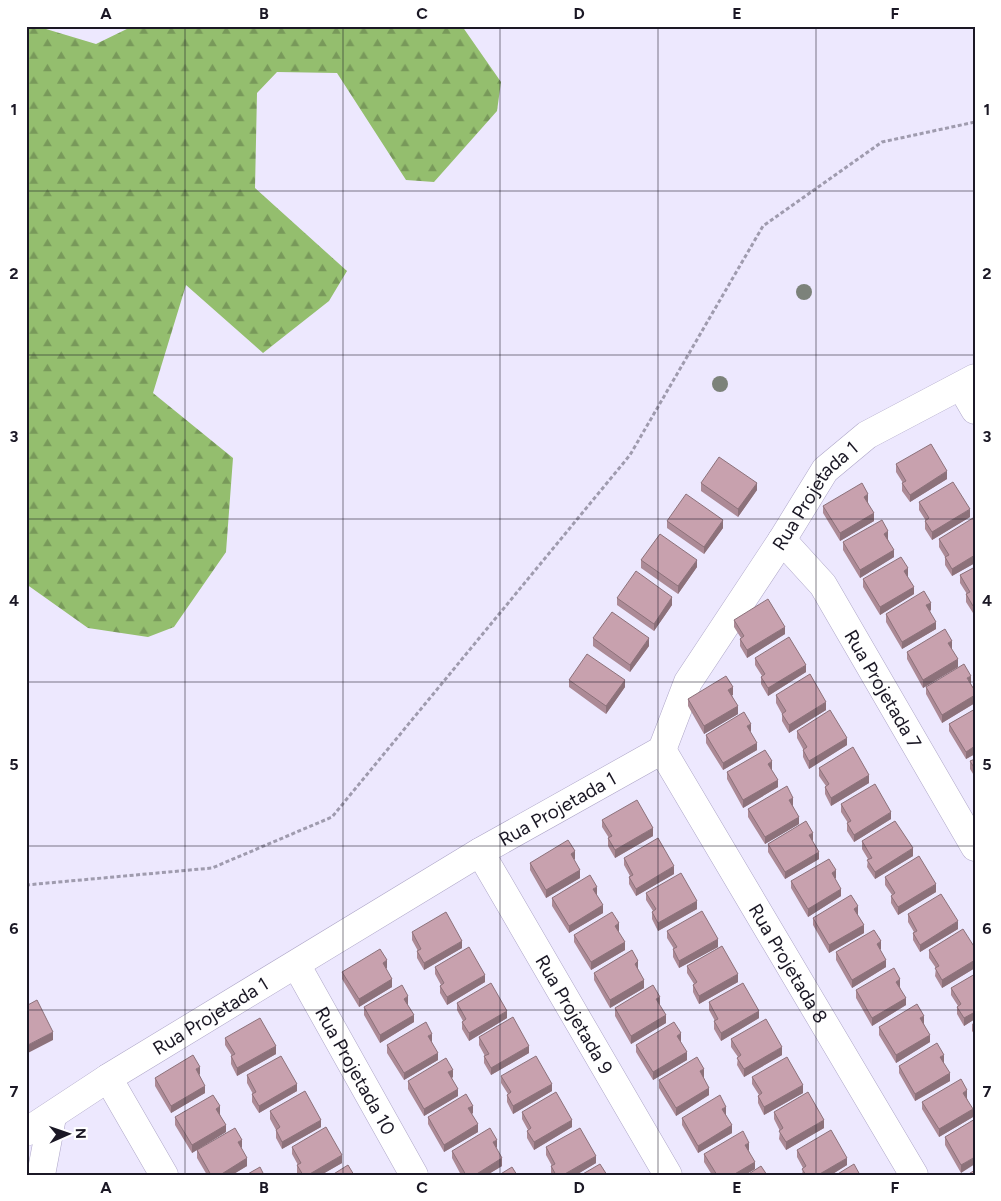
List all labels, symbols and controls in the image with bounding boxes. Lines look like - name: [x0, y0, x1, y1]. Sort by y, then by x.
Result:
- text: A: [100, 4, 112, 23]
- text: B: [259, 4, 269, 23]
- text: C: [416, 4, 428, 23]
- text: D: [573, 4, 585, 23]
- text: E: [732, 4, 742, 23]
- text: F: [891, 4, 900, 23]
- text: 1: [11, 100, 17, 119]
- text: 1: [984, 100, 990, 119]
- text: 2: [9, 264, 19, 283]
- text: 2: [982, 264, 992, 283]
- text: 3: [10, 427, 19, 446]
- text: 3: [983, 427, 992, 446]
- street label: Rua Projetada 1: [767, 436, 862, 554]
- text: 4: [9, 591, 19, 610]
- text: 4: [982, 591, 992, 610]
- street label: Rua Projetada 7: [840, 625, 927, 752]
- text: 5: [9, 755, 19, 774]
- text: 5: [982, 755, 992, 774]
- street label: Rua Projetada 1: [494, 767, 620, 851]
- street label: Rua Projetada 8: [744, 899, 833, 1027]
- text: 6: [9, 919, 19, 938]
- text: 6: [982, 919, 992, 938]
- street label: Rua Projetada 9: [531, 951, 618, 1078]
- street label: Rua Projetada 1: [148, 972, 272, 1060]
- street label: Rua Projetada 10: [311, 1003, 401, 1139]
- text: 7: [10, 1082, 19, 1101]
- text: 7: [983, 1082, 992, 1101]
- north arrow: [42, 1108, 92, 1158]
- text: N: [72, 1128, 89, 1139]
- text: A: [100, 1178, 112, 1197]
- text: B: [259, 1178, 269, 1197]
- text: C: [416, 1178, 428, 1197]
- text: D: [573, 1178, 585, 1197]
- text: E: [732, 1178, 742, 1197]
- text: F: [891, 1178, 900, 1197]

